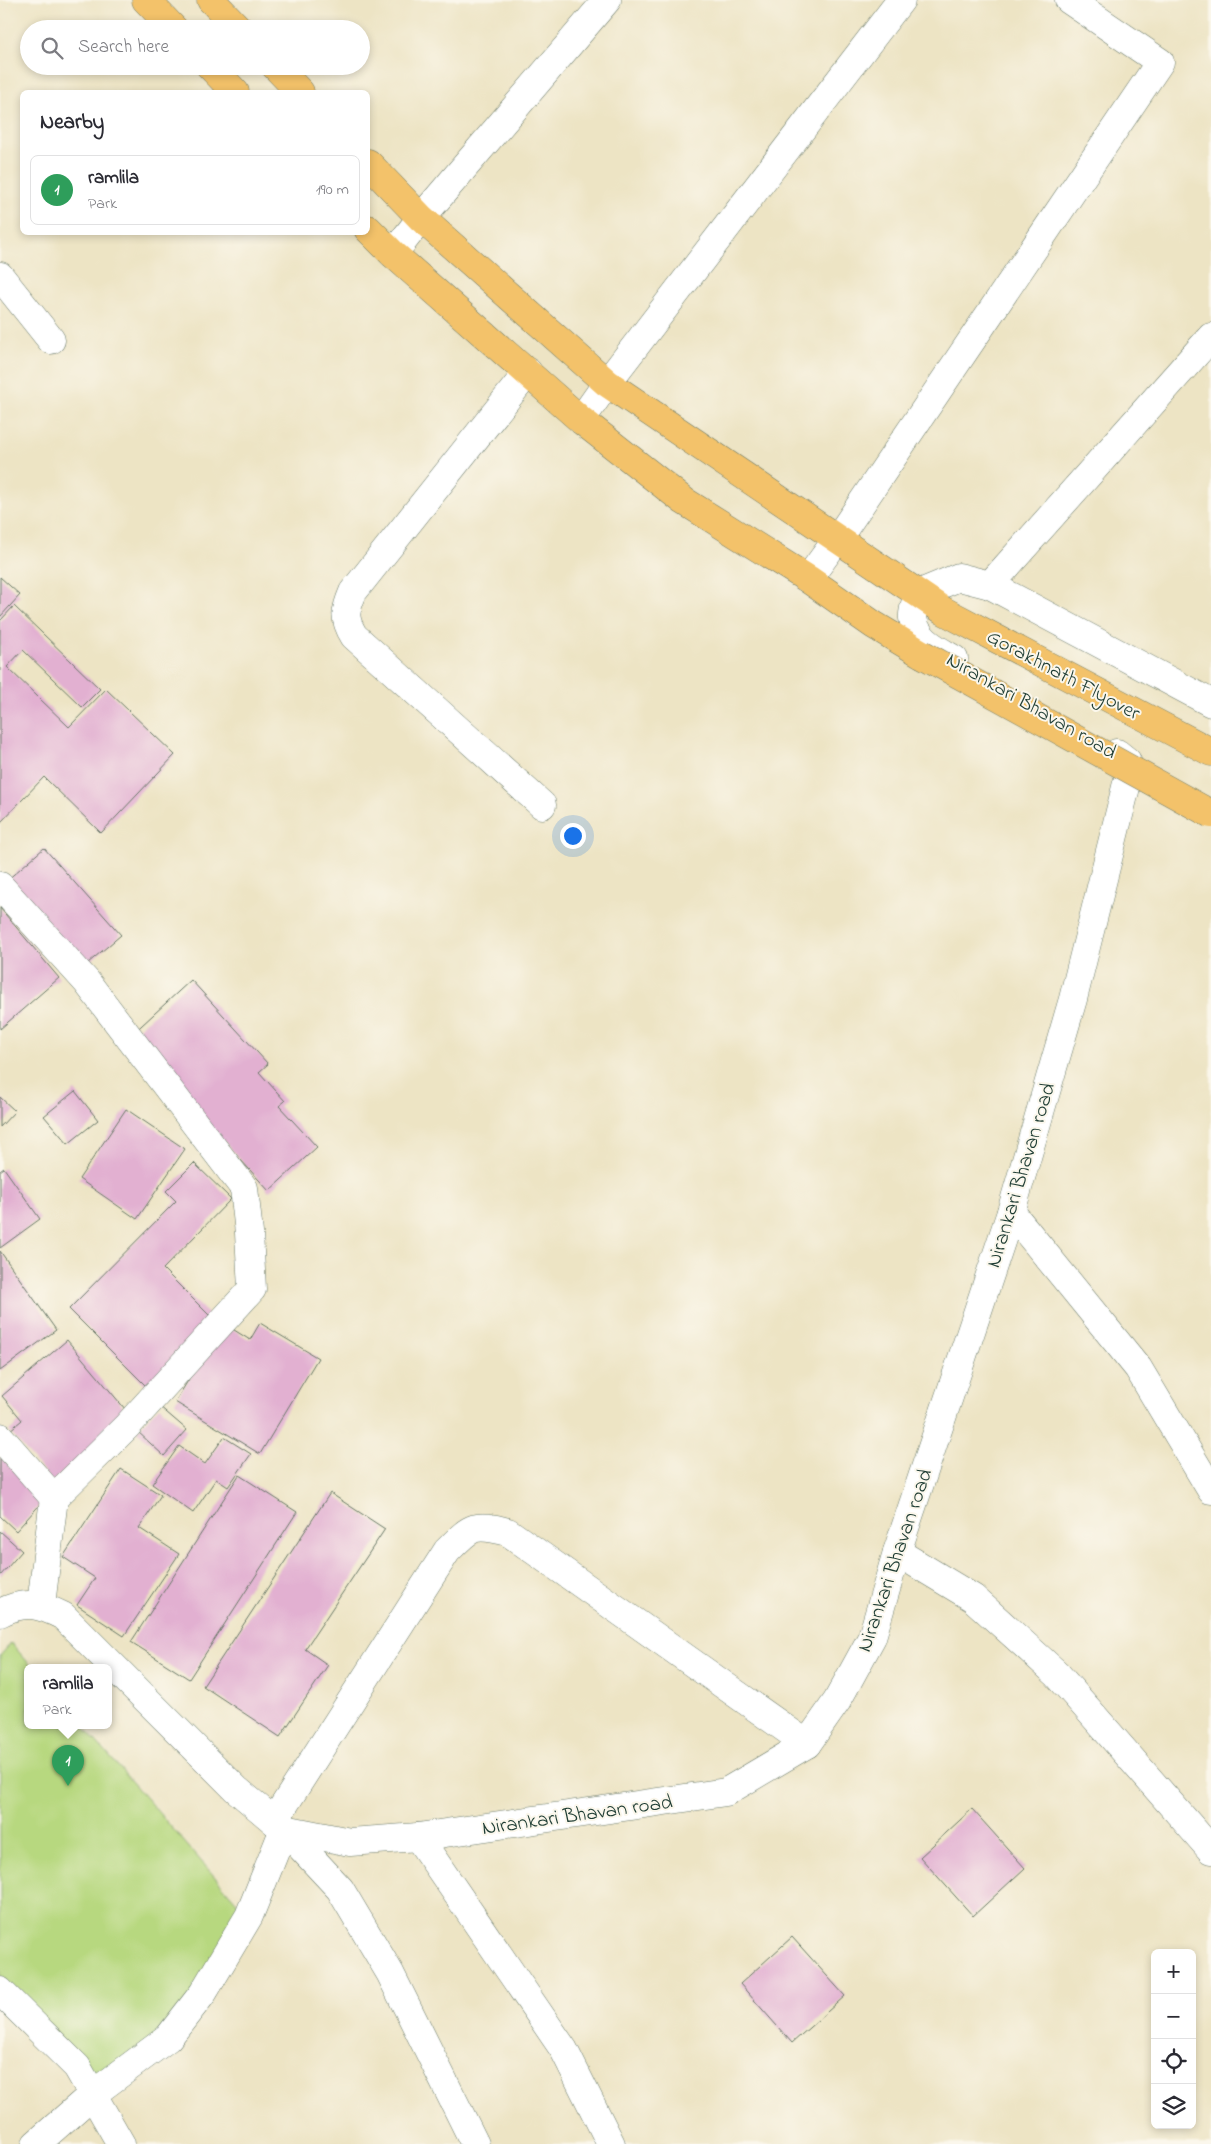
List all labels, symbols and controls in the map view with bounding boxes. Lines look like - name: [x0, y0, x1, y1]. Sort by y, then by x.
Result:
- search box: [20, 20, 370, 75]
- icon: search: [38, 34, 66, 62]
- text: Search here: [78, 34, 169, 61]
- text: Nearby: [40, 108, 104, 138]
- text: ramlila: [88, 165, 139, 192]
- text: 1: [54, 178, 60, 202]
- text: 190 m: [316, 178, 349, 202]
- text: Park: [88, 192, 117, 216]
- street label: Gorakhnath Flyover: [980, 623, 1146, 731]
- street label: Nirankari Bhavan road: [940, 646, 1122, 768]
- your location: [560, 823, 586, 849]
- street label: Nirankari Bhavan road: [979, 1079, 1064, 1272]
- street label: Nirankari Bhavan road: [850, 1465, 941, 1656]
- popup: [24, 1664, 112, 1729]
- text: ramlila: [43, 1671, 93, 1698]
- text: Park: [43, 1698, 71, 1722]
- pin: 1: [52, 1745, 84, 1786]
- street label: Nirankari Bhavan road: [480, 1788, 675, 1844]
- map controls: [1151, 1949, 1196, 2129]
- button: +: [1151, 1949, 1196, 1994]
- button: −: [1151, 1994, 1196, 2039]
- button: locate: [1151, 2039, 1196, 2084]
- button: layers: [1151, 2084, 1196, 2129]

